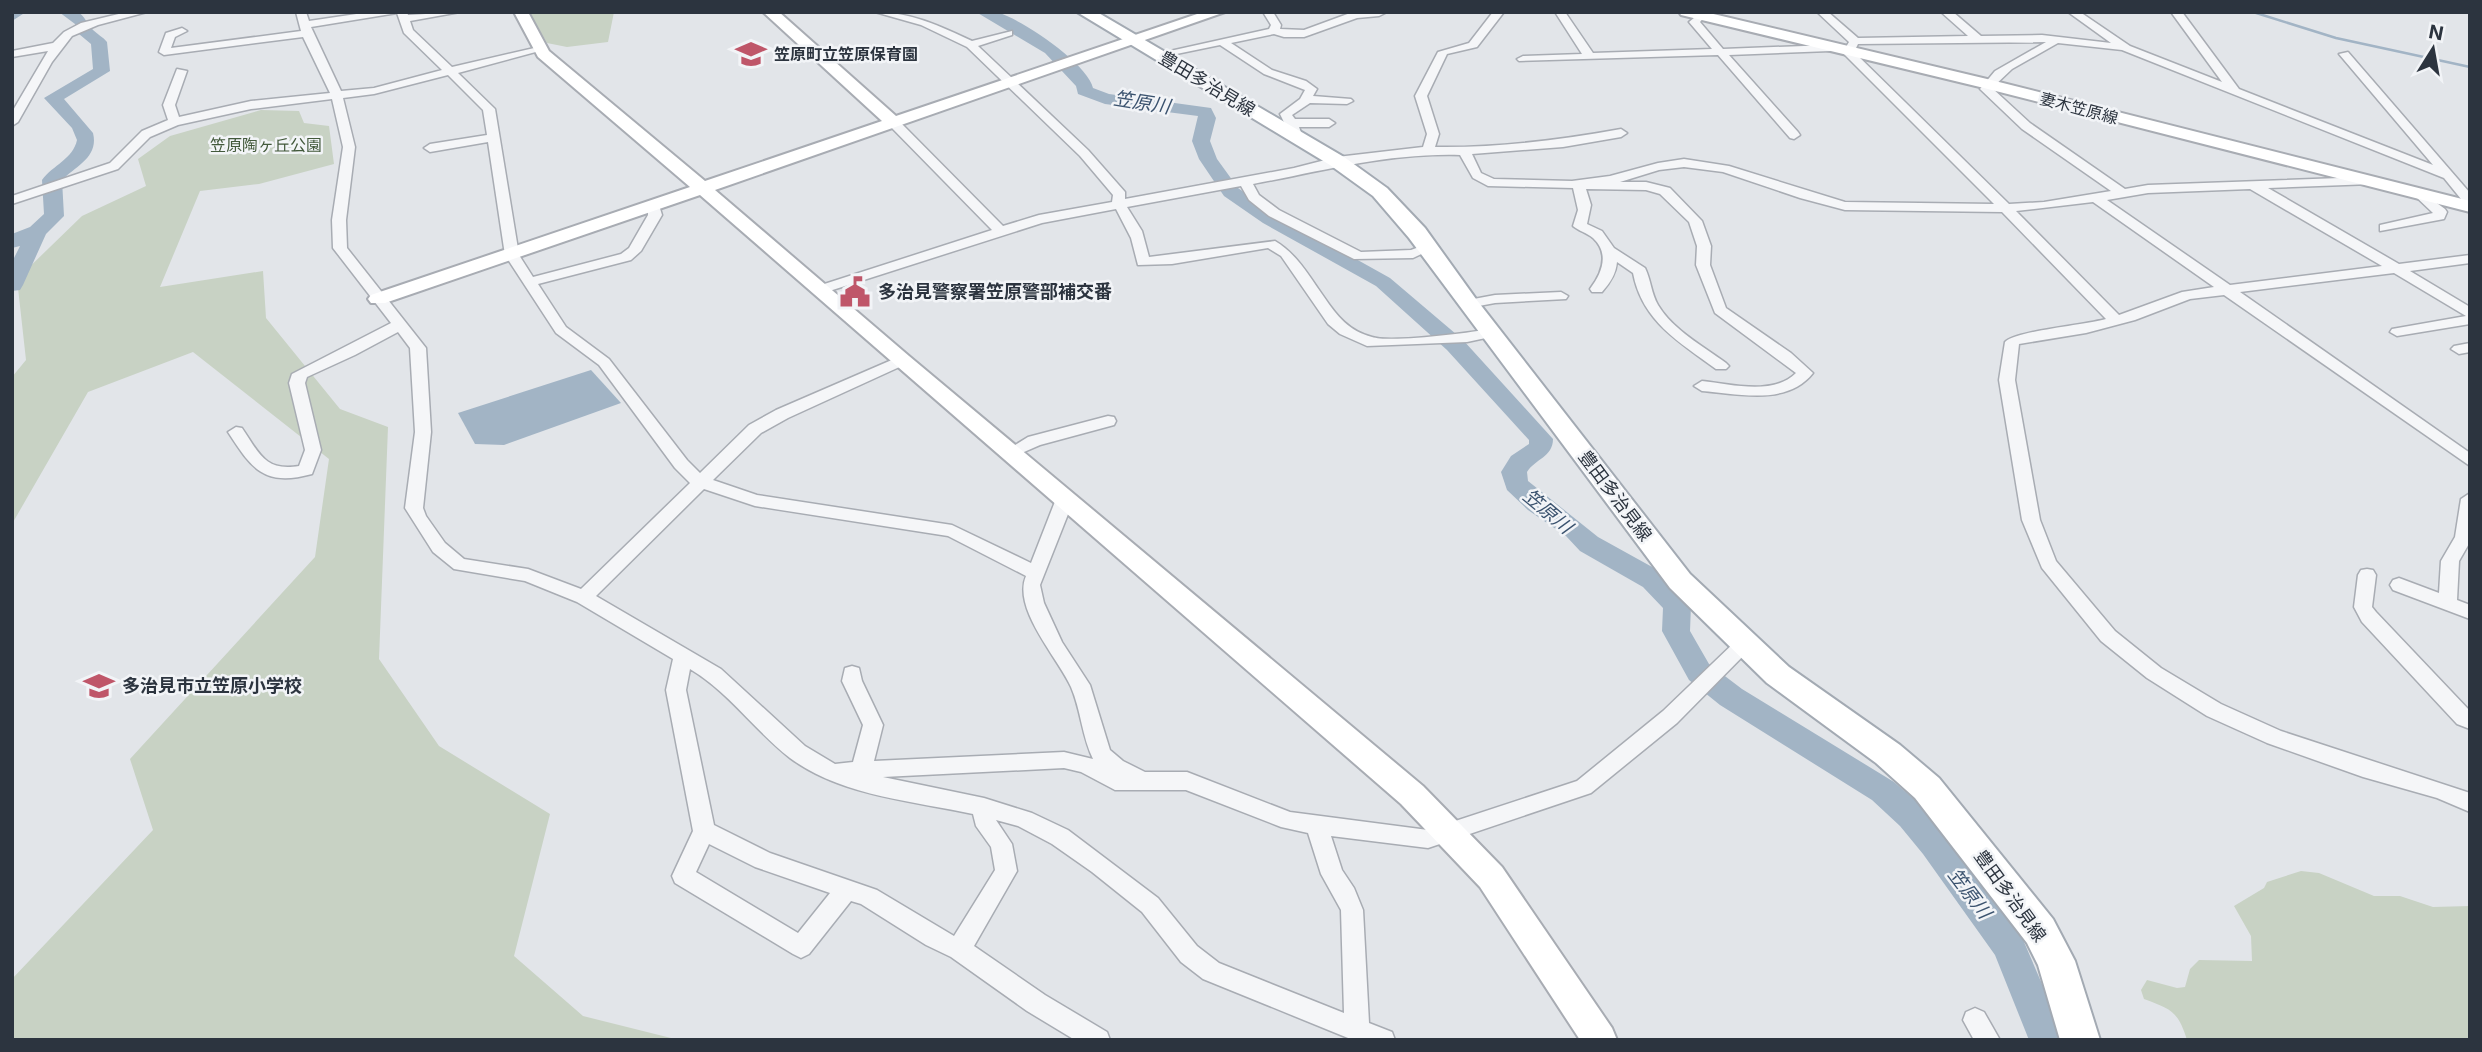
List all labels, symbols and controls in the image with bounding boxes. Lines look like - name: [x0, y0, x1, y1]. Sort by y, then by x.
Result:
- north arrow: [2398, 14, 2468, 84]
- text: N: [2427, 20, 2445, 45]
- school or university icon: 笠原町立笠原保育園: [734, 37, 768, 71]
- place label: 笠原町立笠原保育園: [774, 44, 918, 64]
- street label: 豊田多治見線: [1156, 47, 1259, 120]
- water label: 笠原川: [1112, 87, 1174, 119]
- street label: 妻木笠原線: [2038, 88, 2120, 128]
- park label: 笠原陶ヶ丘公園: [210, 135, 322, 155]
- public building icon: 多治見警察署笠原警部補交番: [838, 275, 872, 309]
- place label: 多治見警察署笠原警部補交番: [878, 281, 1112, 302]
- street label: 豊田多治見線: [1575, 446, 1656, 545]
- water label: 笠原川: [1518, 484, 1578, 540]
- school or university icon: 多治見市立笠原小学校: [82, 669, 116, 703]
- place label: 多治見市立笠原小学校: [122, 675, 302, 696]
- street label: 豊田多治見線: [1970, 846, 2051, 946]
- water label: 笠原川: [1943, 864, 1997, 925]

